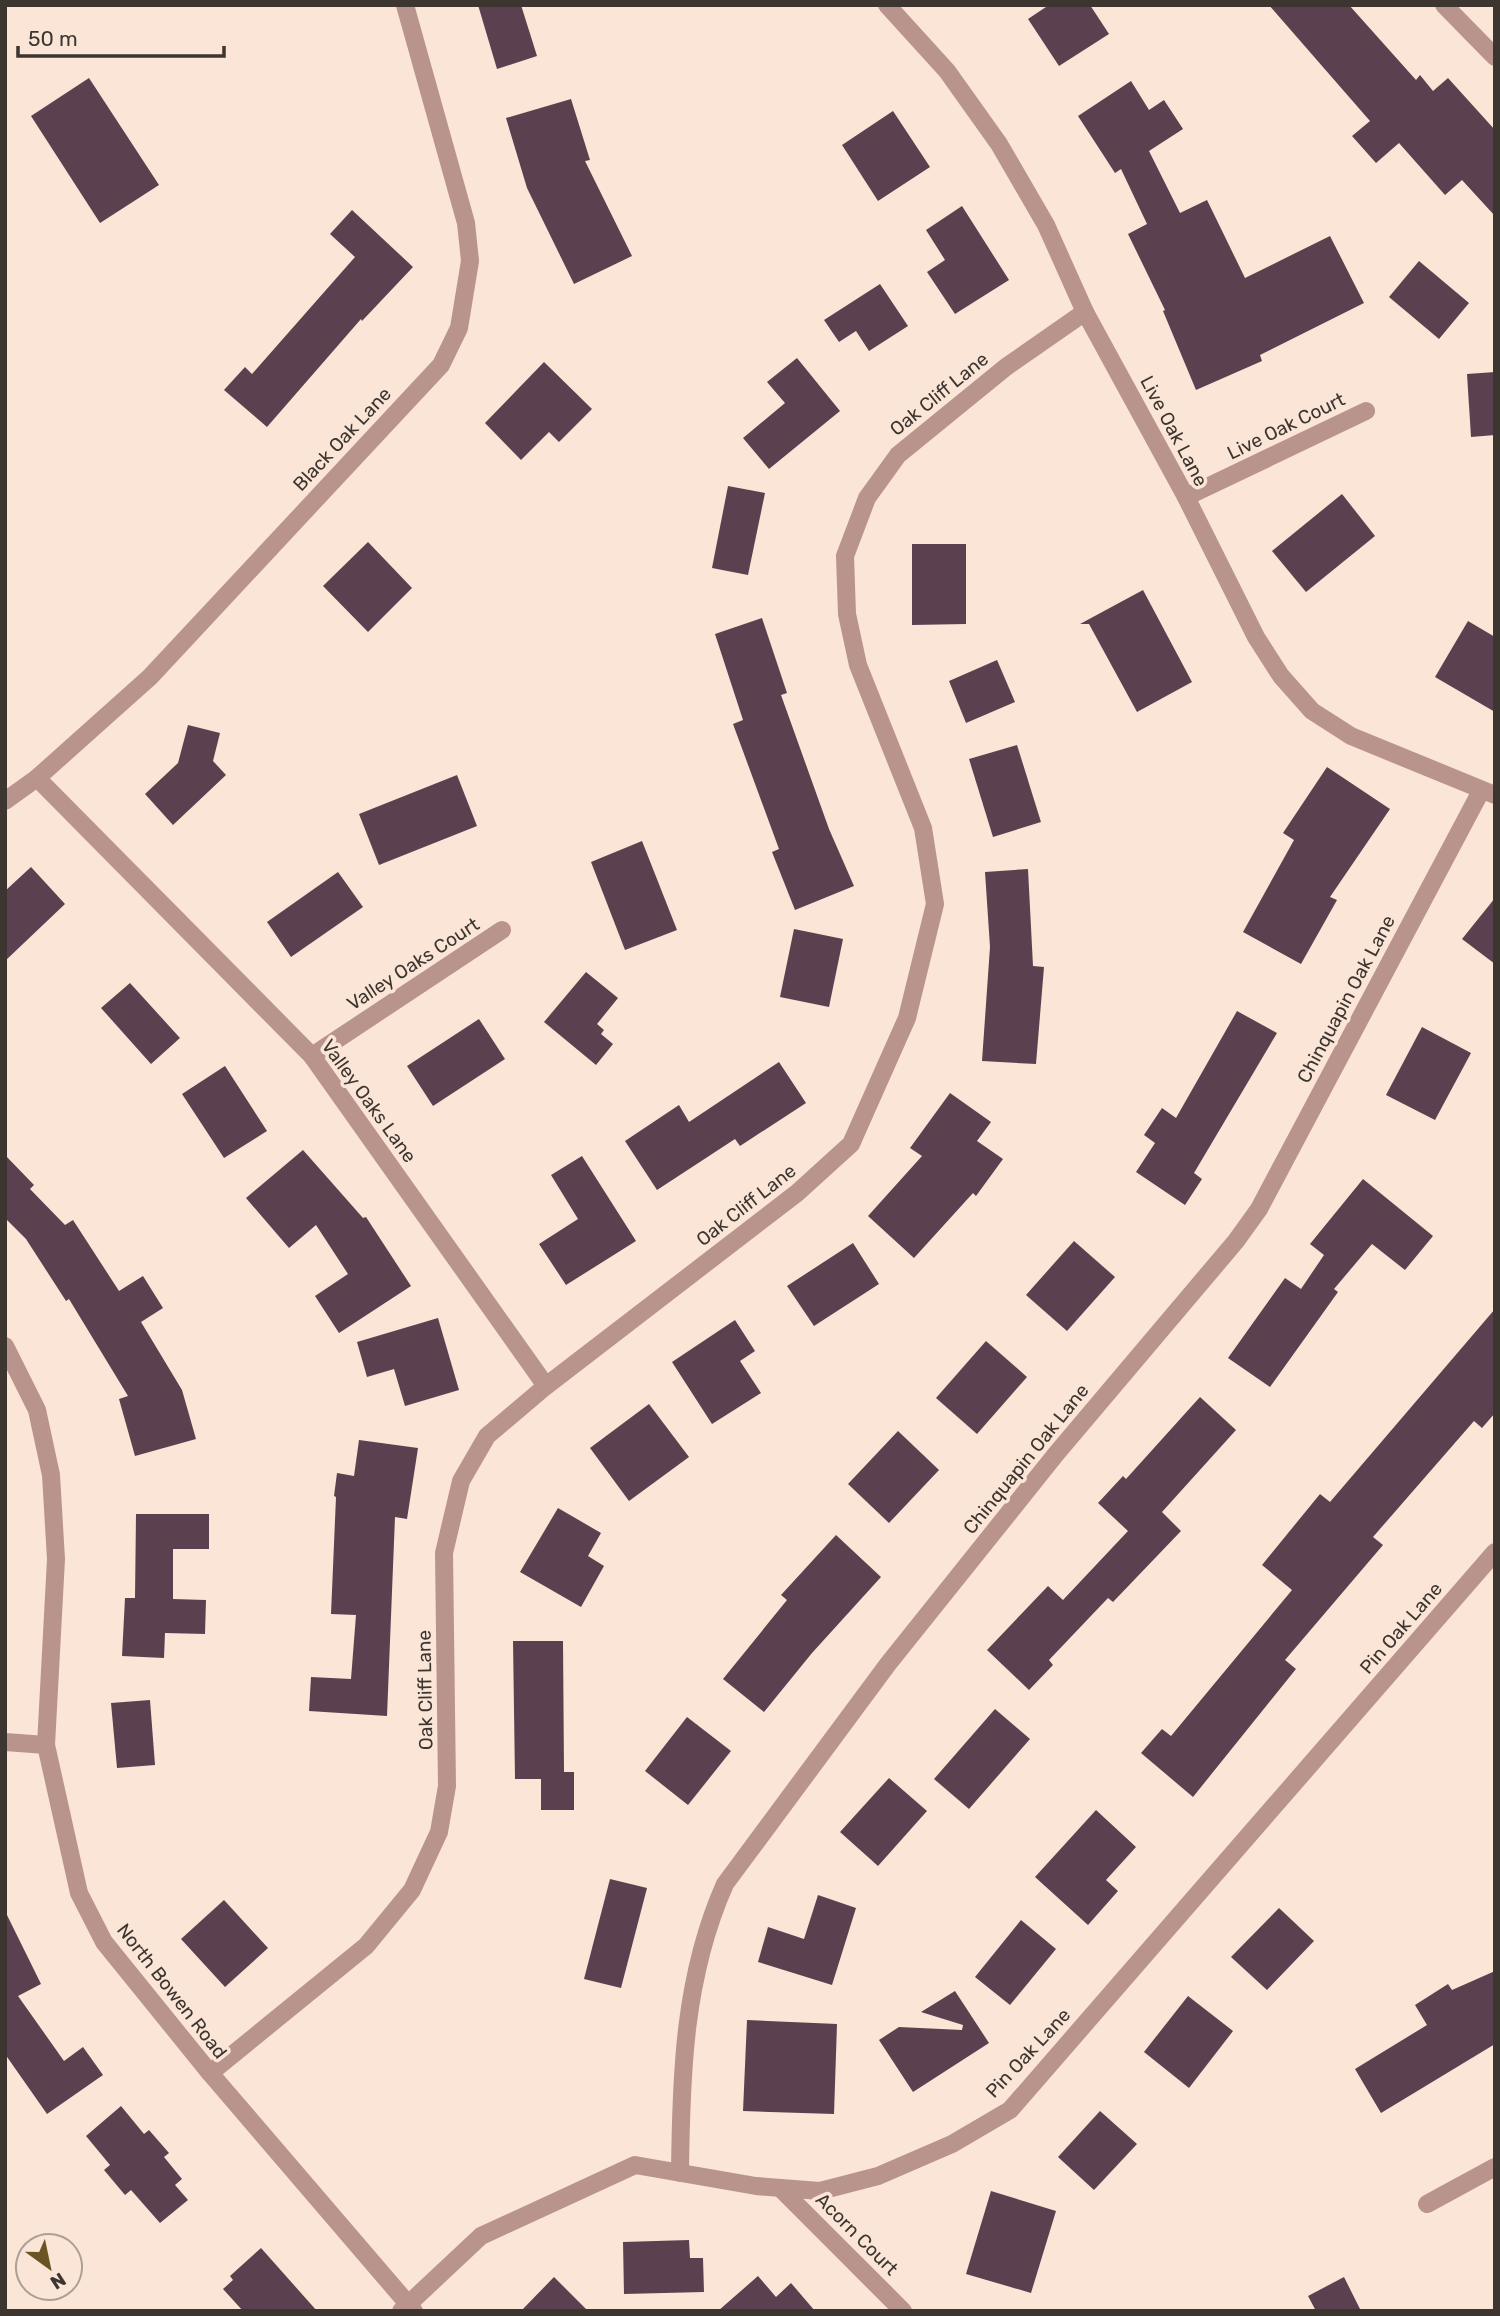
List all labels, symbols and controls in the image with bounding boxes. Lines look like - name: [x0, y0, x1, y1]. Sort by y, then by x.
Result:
- scale bar: [18, 14, 224, 58]
- text: 50 m: [28, 26, 78, 51]
- street label: Oak Cliff Lane: [885, 347, 993, 441]
- street label: Live Oak Lane: [1135, 372, 1213, 490]
- street label: Black Oak Lane: [288, 382, 396, 496]
- street label: Live Oak Court: [1223, 387, 1349, 464]
- street label: Chinquapin Oak Lane: [1292, 911, 1400, 1087]
- street label: Valley Oaks Court: [343, 912, 484, 1015]
- street label: Valley Oaks Lane: [317, 1035, 421, 1167]
- street label: Oak Cliff Lane: [692, 1159, 800, 1251]
- street label: Chinquapin Oak Lane: [958, 1379, 1094, 1539]
- street label: Pin Oak Lane: [1355, 1577, 1447, 1679]
- street label: Oak Cliff Lane: [412, 1630, 438, 1750]
- street label: North Bowen Road: [112, 1919, 232, 2063]
- street label: Pin Oak Lane: [981, 2003, 1075, 2103]
- street label: Acorn Court: [811, 2188, 903, 2280]
- north arrow: [14, 2232, 84, 2302]
- text: N: [46, 2267, 70, 2294]

